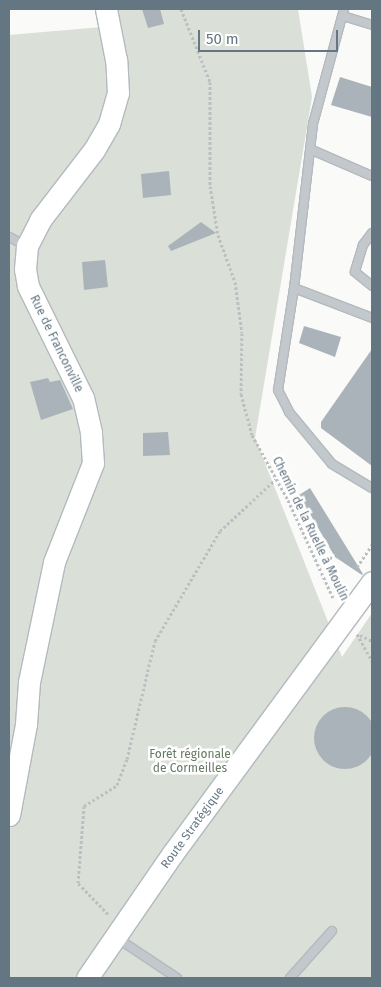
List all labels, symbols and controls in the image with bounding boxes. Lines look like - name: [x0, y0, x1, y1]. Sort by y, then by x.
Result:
- scale bar: [201, 20, 341, 52]
- text: 50 m: [206, 30, 239, 48]
- street label: Rue de Franconville: [26, 293, 86, 395]
- street label: Chemin de la Ruelle à Moulin: [269, 455, 351, 603]
- park label: Forêt régionale de Cormeilles: [149, 748, 231, 776]
- street label: Route Stratégique: [158, 784, 228, 872]

